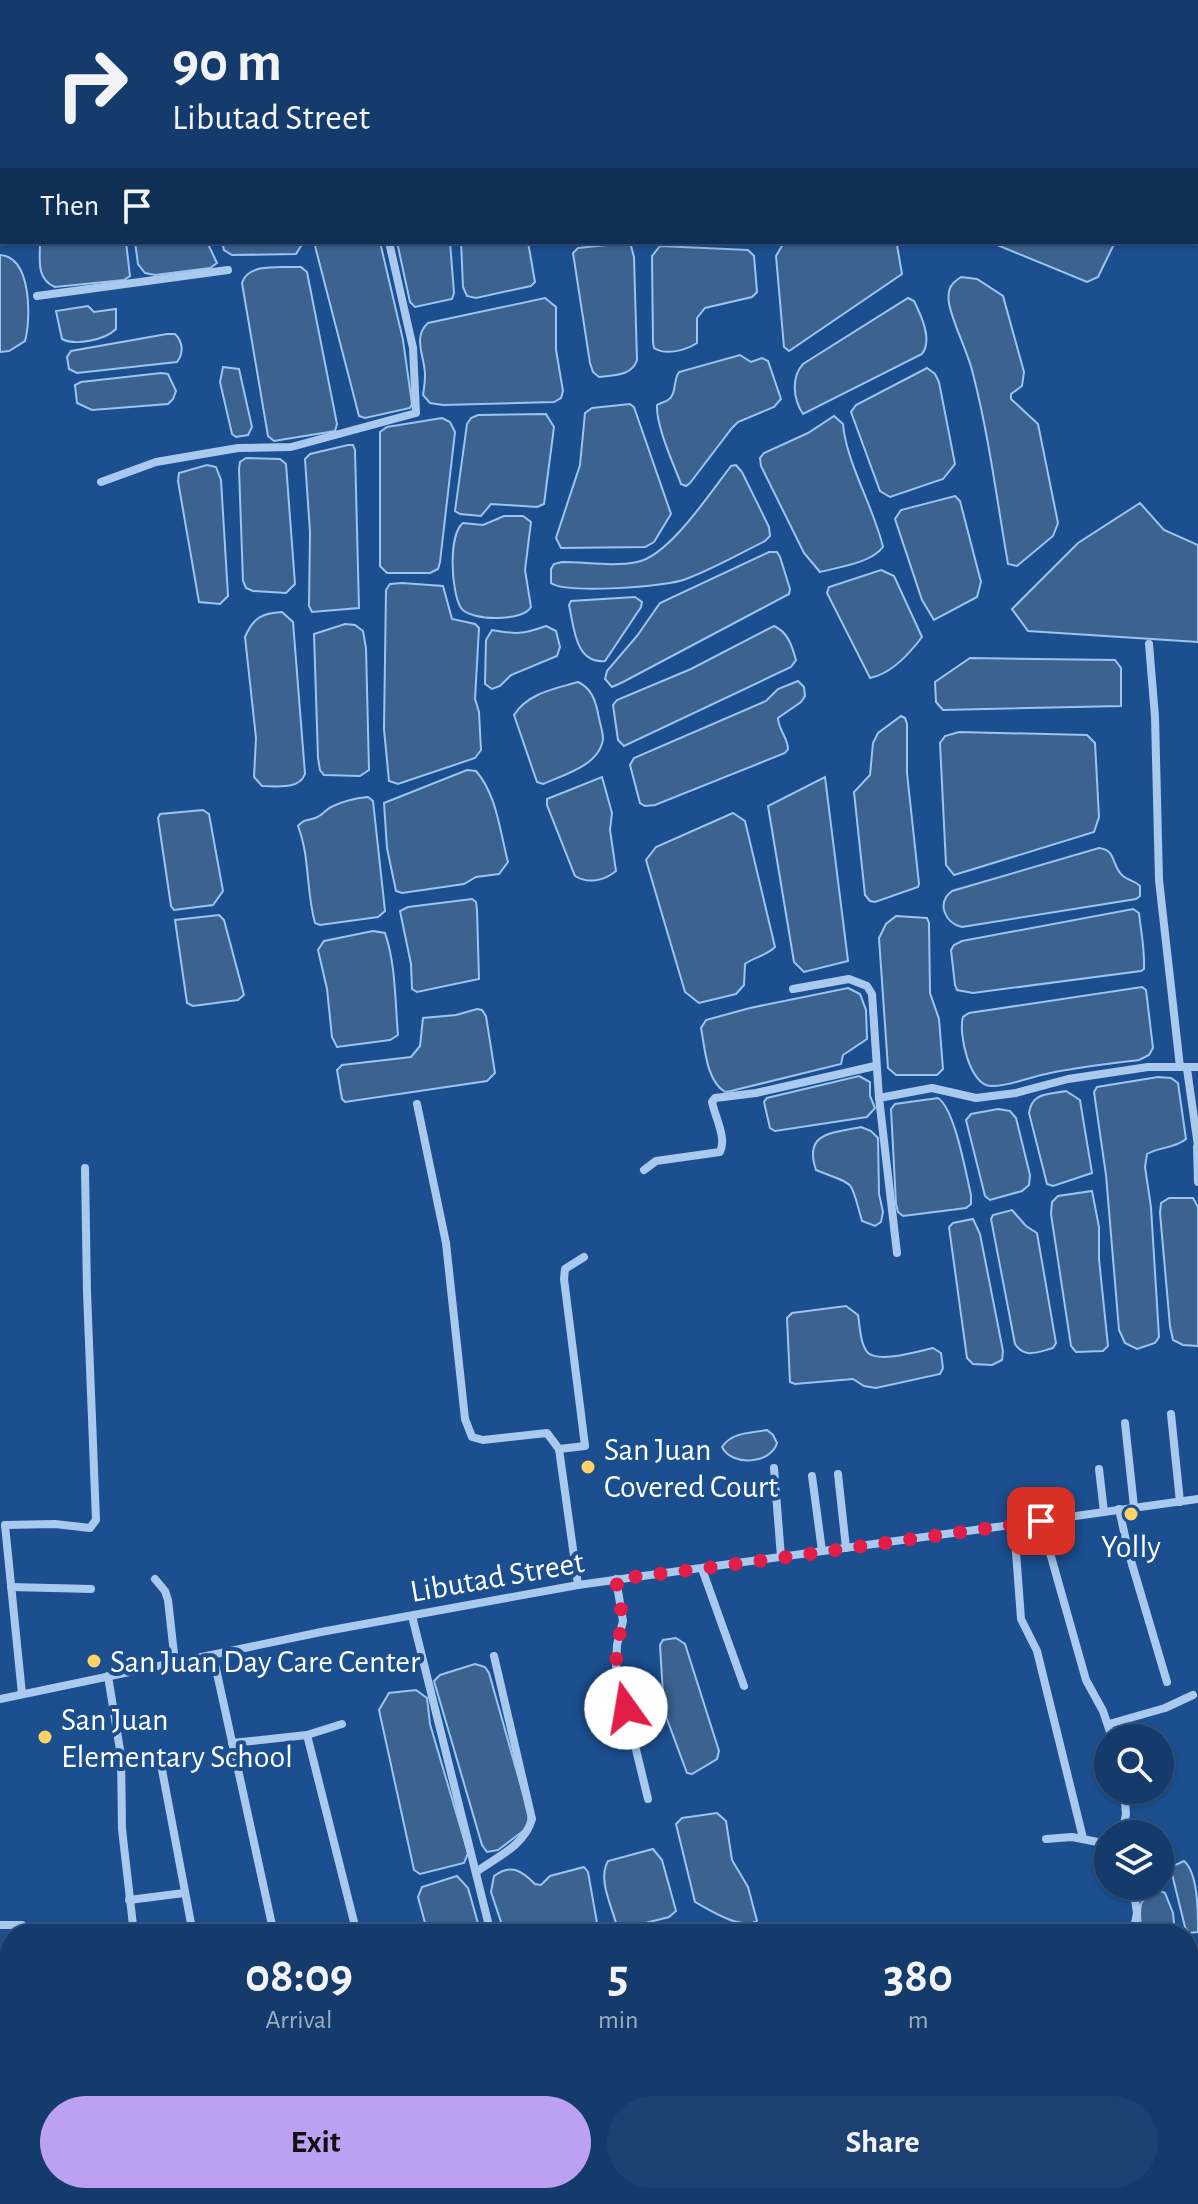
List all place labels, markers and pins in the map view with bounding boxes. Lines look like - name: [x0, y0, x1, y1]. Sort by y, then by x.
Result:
- place label: San Juan Covered Court: [604, 1434, 778, 1503]
- marker: San Juan Covered Court: [579, 1458, 597, 1476]
- pin: [1007, 1487, 1075, 1555]
- marker: Yolly: [1122, 1505, 1140, 1523]
- place label: Yolly: [1101, 1531, 1161, 1563]
- place label: San Juan Day Care Center: [110, 1646, 421, 1678]
- marker: San Juan Day Care Center: [85, 1652, 103, 1670]
- place label: San Juan Elementary School: [61, 1704, 293, 1773]
- marker: San Juan Elementary School: [36, 1728, 54, 1746]

